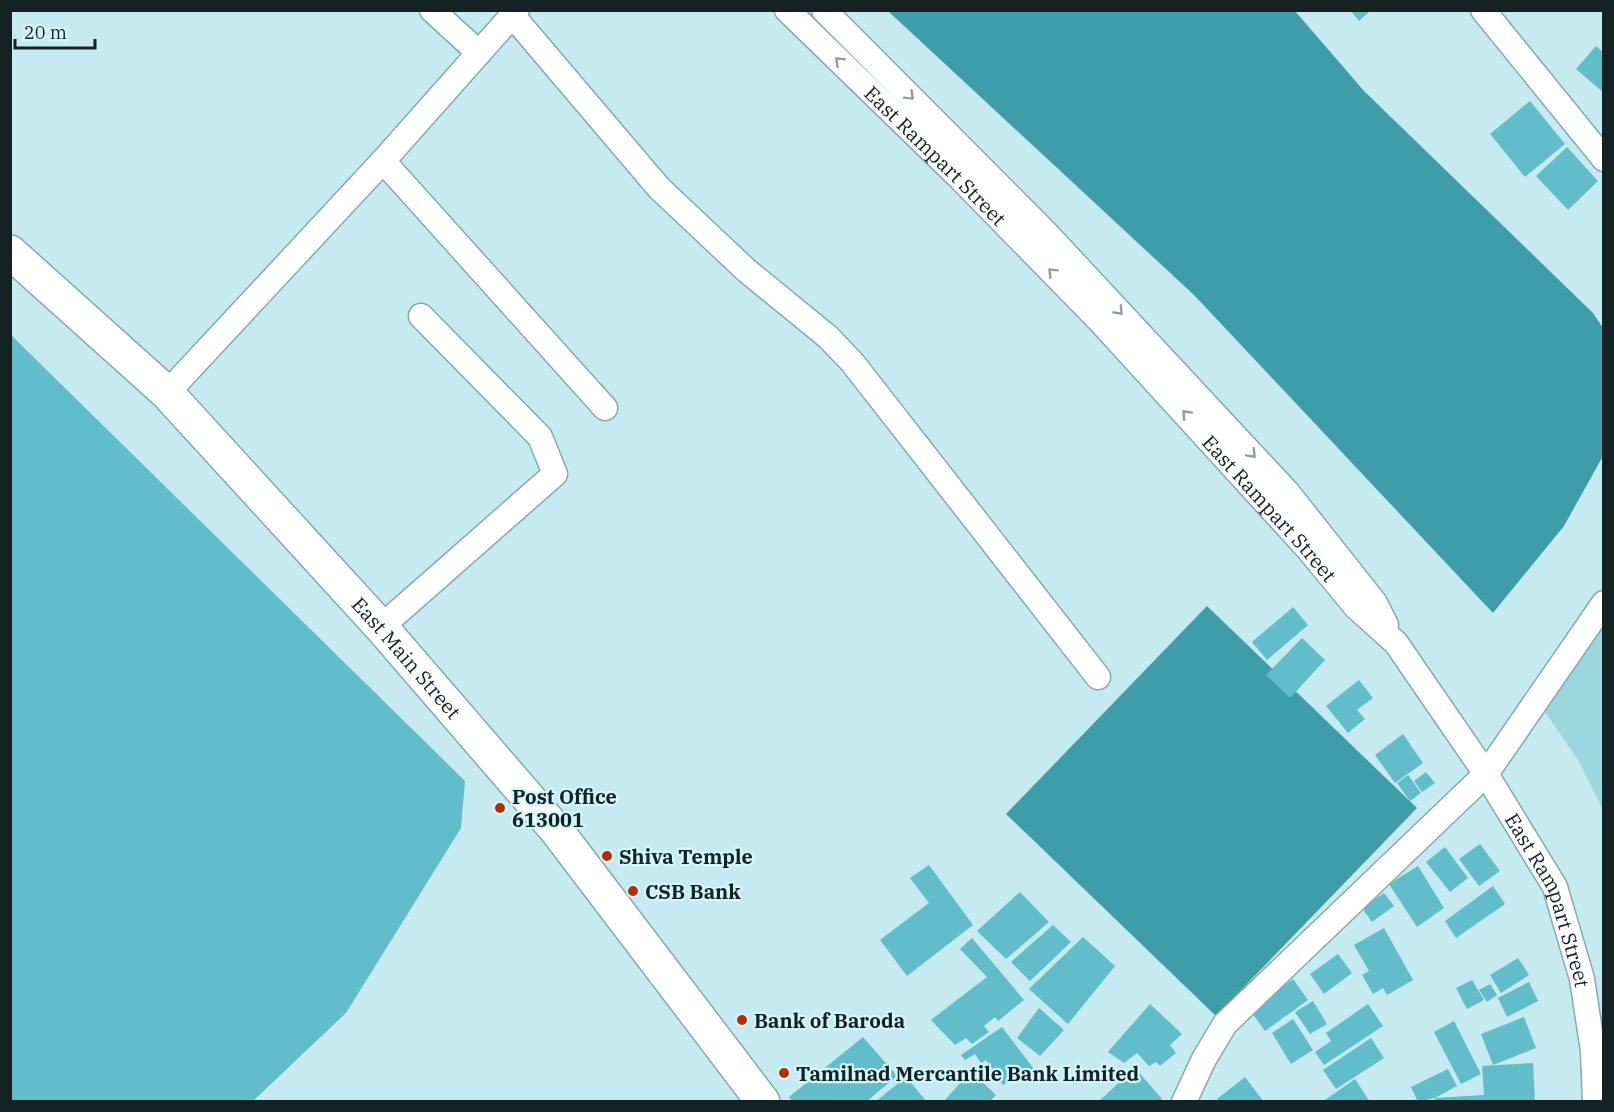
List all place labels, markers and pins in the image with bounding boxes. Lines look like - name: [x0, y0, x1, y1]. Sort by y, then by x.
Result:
- place label: Post Office 613001: [512, 783, 617, 833]
- marker: Post Office 613001: [493, 801, 507, 815]
- place label: Shiva Temple: [619, 843, 753, 870]
- marker: Shiva Temple: [600, 849, 614, 863]
- place label: CSB Bank: [645, 878, 741, 905]
- marker: CSB Bank: [626, 884, 640, 898]
- place label: Bank of Baroda: [754, 1007, 905, 1034]
- marker: Bank of Baroda: [735, 1013, 749, 1027]
- place label: Tamilnad Mercantile Bank Limited: [796, 1060, 1140, 1087]
- marker: Tamilnad Mercantile Bank Limited: [777, 1066, 791, 1080]

